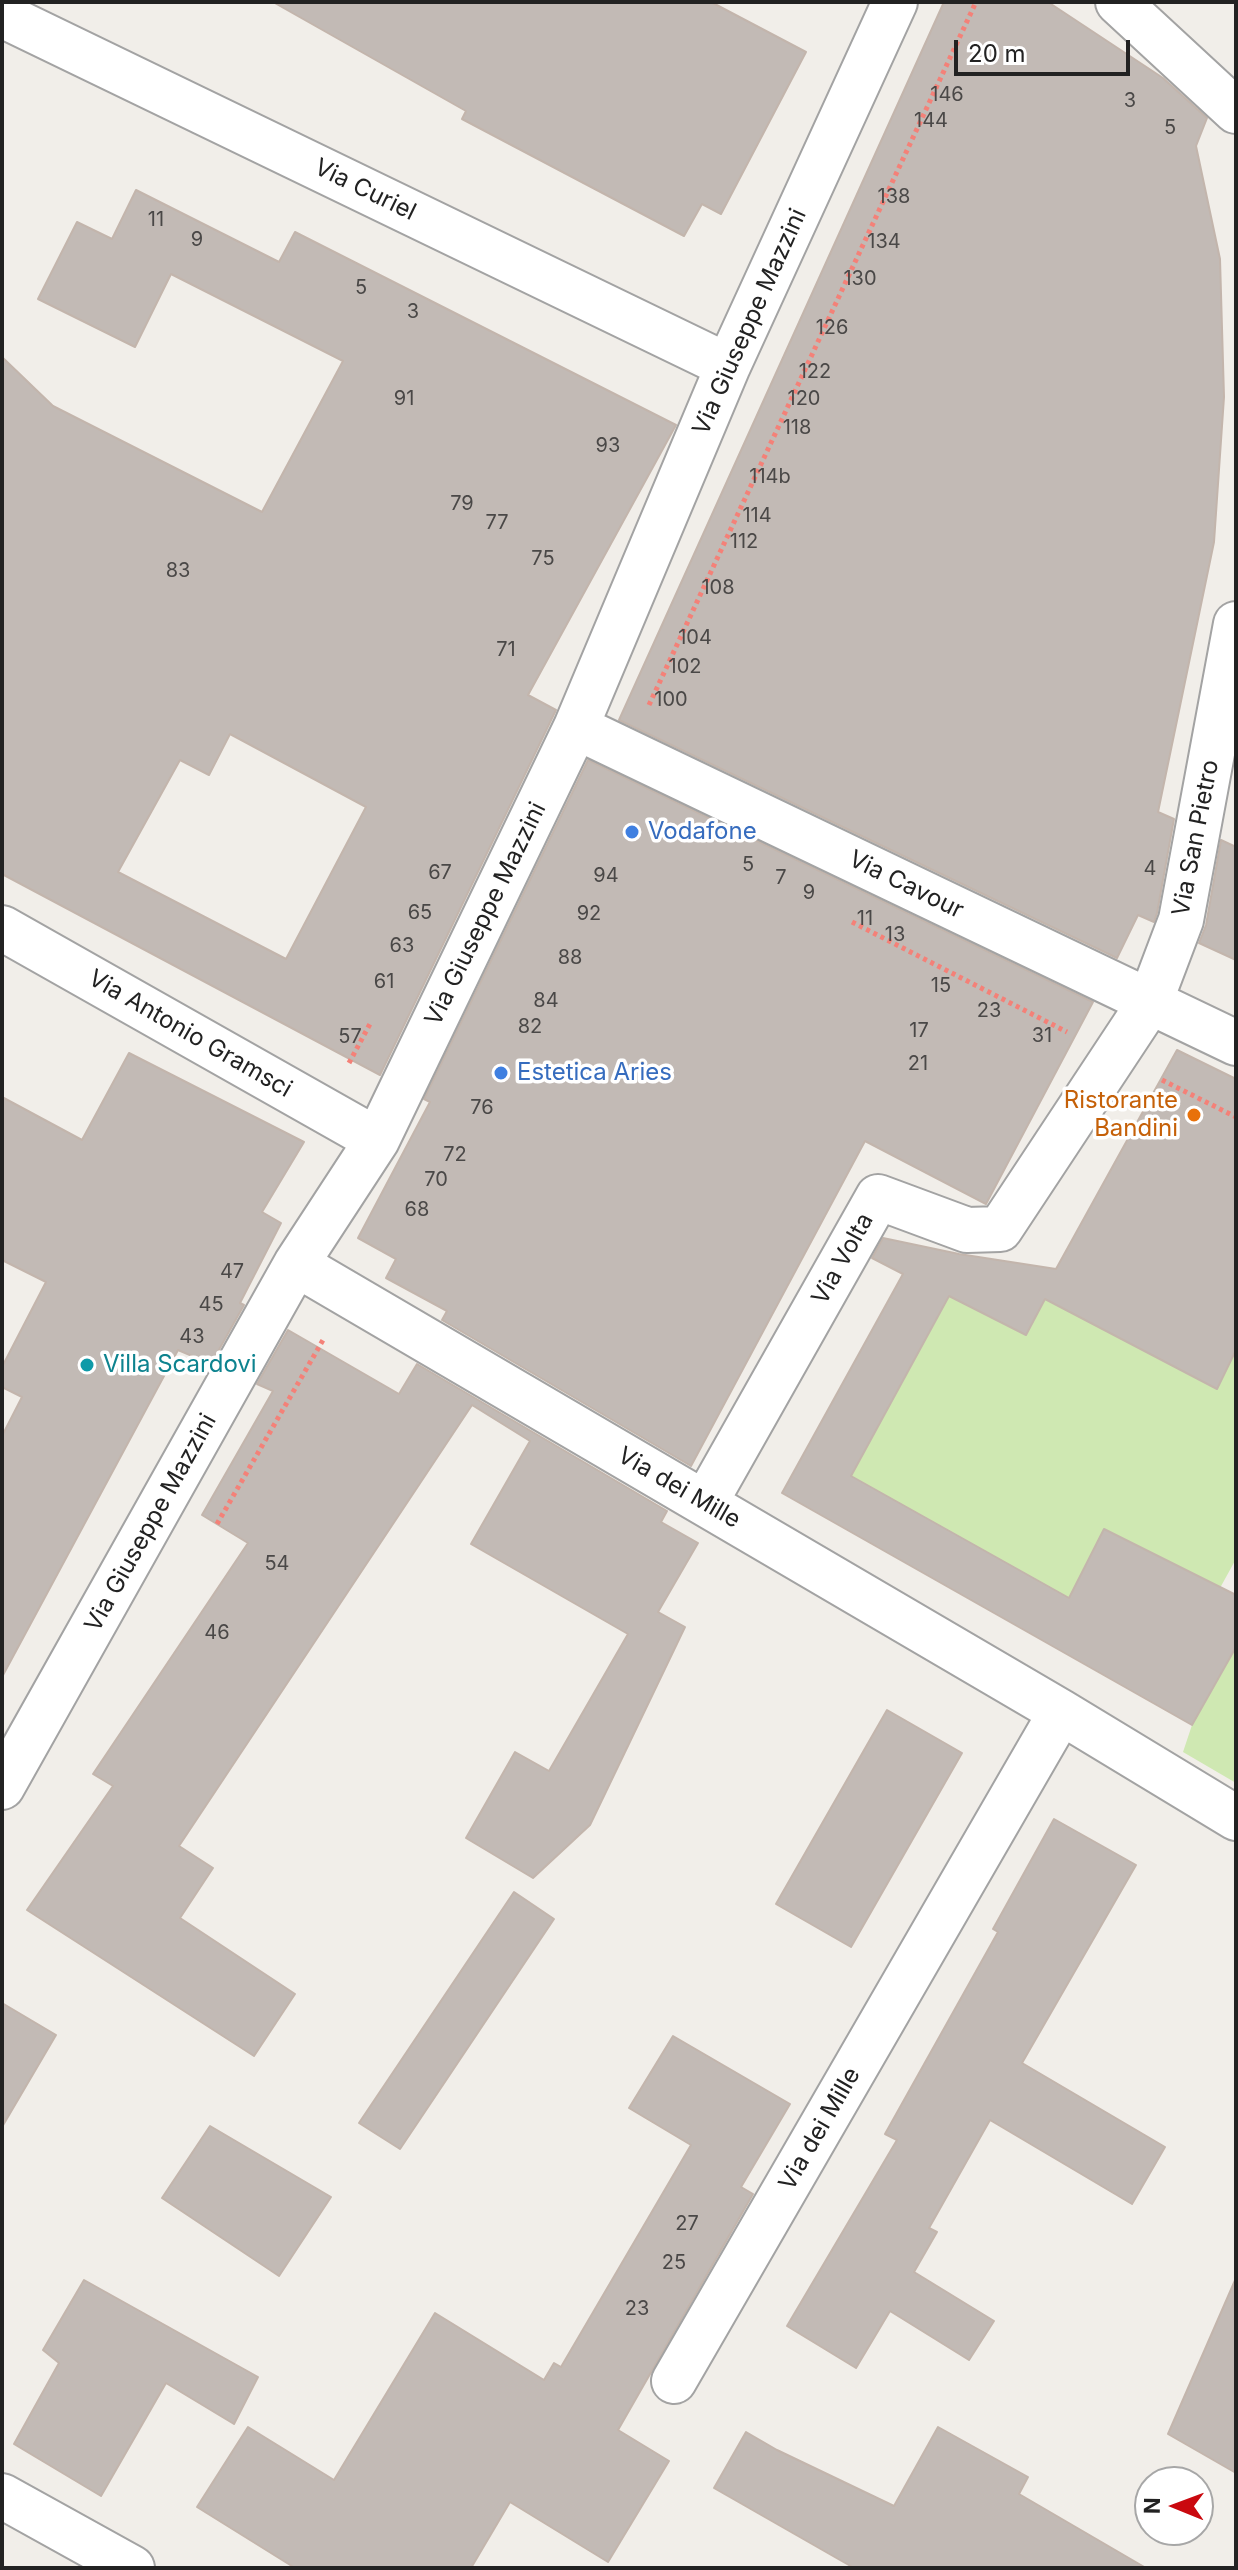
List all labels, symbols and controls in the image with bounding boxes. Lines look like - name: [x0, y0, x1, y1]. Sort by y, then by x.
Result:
- scale bar: [958, 24, 1134, 74]
- text: 20 m: [968, 39, 1026, 68]
- house number: 146: [930, 83, 964, 107]
- house number: 3: [1124, 89, 1136, 113]
- house number: 144: [914, 109, 948, 133]
- house number: 5: [1164, 116, 1176, 140]
- street label: Via Curiel: [310, 153, 420, 227]
- house number: 138: [878, 185, 910, 209]
- street label: Via Giuseppe Mazzini: [687, 204, 813, 440]
- house number: 11: [148, 208, 164, 232]
- house number: 9: [191, 228, 203, 252]
- house number: 134: [867, 230, 901, 254]
- house number: 130: [843, 267, 877, 291]
- house number: 5: [355, 276, 367, 300]
- house number: 3: [407, 300, 419, 324]
- house number: 126: [816, 316, 848, 340]
- house number: 122: [799, 360, 831, 384]
- house number: 91: [394, 387, 414, 411]
- house number: 120: [788, 387, 820, 411]
- house number: 118: [783, 416, 811, 440]
- house number: 93: [596, 434, 620, 458]
- house number: 114b: [749, 465, 791, 489]
- house number: 79: [450, 492, 474, 516]
- house number: 114: [742, 504, 772, 528]
- house number: 77: [485, 511, 509, 535]
- house number: 112: [730, 530, 758, 554]
- house number: 75: [531, 547, 555, 571]
- house number: 83: [166, 559, 190, 583]
- house number: 108: [701, 576, 735, 600]
- house number: 104: [678, 626, 712, 650]
- house number: 71: [496, 638, 516, 662]
- house number: 102: [669, 655, 701, 679]
- house number: 100: [654, 688, 688, 712]
- street label: Via San Pietro: [1167, 758, 1225, 918]
- street label: Via Giuseppe Mazzini: [419, 798, 553, 1030]
- place label: Vodafone: [648, 818, 757, 846]
- marker: Vodafone: [623, 823, 641, 841]
- street label: Via Cavour: [844, 845, 968, 925]
- house number: 5: [742, 853, 754, 877]
- house number: 4: [1144, 857, 1156, 881]
- house number: 67: [428, 861, 452, 885]
- house number: 94: [593, 864, 619, 888]
- house number: 7: [775, 866, 787, 890]
- house number: 9: [803, 881, 815, 905]
- house number: 65: [408, 901, 432, 925]
- house number: 92: [577, 902, 601, 926]
- house number: 11: [857, 907, 873, 931]
- house number: 13: [885, 923, 905, 947]
- house number: 63: [390, 934, 414, 958]
- house number: 88: [558, 946, 582, 970]
- street label: Via Antonio Gramsci: [83, 964, 297, 1104]
- house number: 61: [374, 970, 394, 994]
- house number: 15: [931, 974, 951, 998]
- house number: 84: [533, 989, 559, 1013]
- house number: 23: [977, 999, 1001, 1023]
- house number: 82: [518, 1015, 542, 1039]
- house number: 17: [909, 1019, 929, 1043]
- house number: 31: [1032, 1024, 1052, 1048]
- house number: 57: [338, 1025, 362, 1049]
- house number: 21: [908, 1052, 928, 1076]
- place label: Estetica Aries: [517, 1059, 672, 1087]
- marker: Estetica Aries: [492, 1064, 510, 1082]
- place label: Ristorante Bandini: [1064, 1087, 1178, 1143]
- house number: 76: [470, 1096, 494, 1120]
- marker: Ristorante Bandini: [1185, 1106, 1203, 1124]
- house number: 72: [443, 1143, 467, 1167]
- house number: 70: [424, 1168, 448, 1192]
- house number: 68: [405, 1198, 429, 1222]
- street label: Via Volta: [806, 1208, 880, 1310]
- house number: 47: [220, 1260, 244, 1284]
- house number: 45: [198, 1293, 224, 1317]
- house number: 43: [179, 1325, 205, 1349]
- place label: Villa Scardovi: [103, 1351, 257, 1379]
- marker: Villa Scardovi: [78, 1356, 96, 1374]
- street label: Via Giuseppe Mazzini: [79, 1409, 223, 1637]
- street label: Via dei Mille: [612, 1441, 746, 1535]
- house number: 54: [264, 1552, 290, 1576]
- house number: 46: [204, 1621, 230, 1645]
- street label: Via dei Mille: [773, 2062, 867, 2196]
- house number: 27: [675, 2212, 699, 2236]
- house number: 25: [662, 2251, 686, 2275]
- house number: 23: [625, 2297, 649, 2321]
- north arrow: [1134, 2466, 1214, 2546]
- text: N: [1139, 2497, 1165, 2514]

